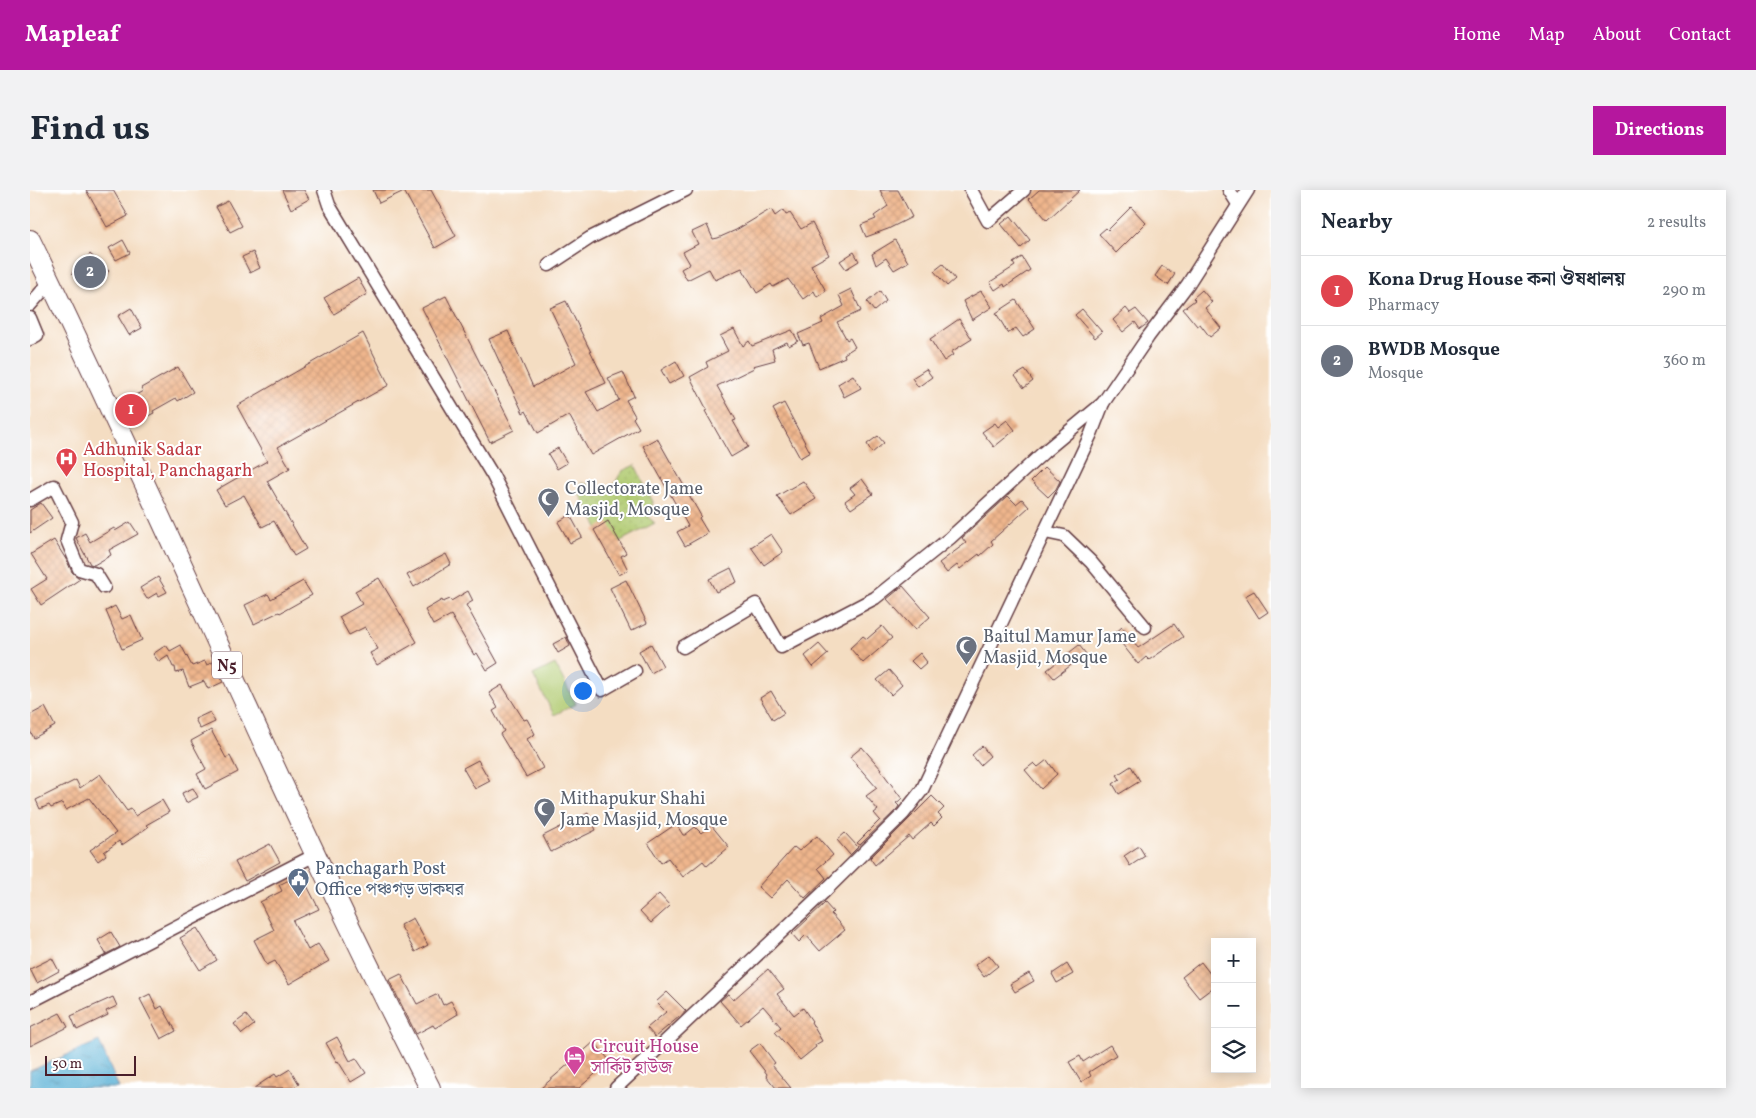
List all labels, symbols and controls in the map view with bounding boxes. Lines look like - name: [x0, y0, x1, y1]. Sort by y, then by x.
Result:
- text: Mapleaf: [25, 18, 119, 52]
- text: Home: [1453, 23, 1501, 48]
- text: Map: [1529, 23, 1565, 48]
- text: About: [1593, 23, 1641, 48]
- text: Contact: [1669, 23, 1731, 48]
- text: Find us: [30, 106, 150, 154]
- button: Directions: [1593, 106, 1726, 155]
- text: Nearby: [1321, 208, 1392, 237]
- text: 2 results: [1647, 212, 1706, 234]
- pin: 2: [74, 253, 106, 291]
- text: Kona Drug House কনা ঔষধালয়: [1368, 267, 1625, 293]
- text: 1: [1334, 280, 1340, 302]
- text: 290 m: [1662, 280, 1706, 302]
- text: Pharmacy: [1368, 295, 1439, 317]
- text: BWDB Mosque: [1368, 337, 1500, 363]
- text: 2: [1333, 350, 1341, 372]
- text: 360 m: [1663, 350, 1706, 372]
- text: Mosque: [1368, 363, 1423, 385]
- pin: 1: [115, 391, 147, 429]
- place label: Adhunik Sadar Hospital, Panchagarh: [83, 438, 253, 484]
- hospital icon: Adhunik Sadar Hospital, Panchagarh: [55, 447, 79, 478]
- place label: Collectorate Jame Masjid, Mosque: [565, 477, 703, 523]
- mosque icon: Collectorate Jame Masjid, Mosque: [537, 486, 561, 517]
- place label: Baitul Mamur Jame Masjid, Mosque: [983, 625, 1136, 671]
- mosque icon: Baitul Mamur Jame Masjid, Mosque: [955, 634, 979, 665]
- road number: N5: [212, 652, 242, 678]
- your location: [570, 678, 596, 704]
- place label: Mithapukur Shahi Jame Masjid, Mosque: [560, 787, 728, 833]
- mosque icon: Mithapukur Shahi Jame Masjid, Mosque: [532, 796, 556, 827]
- place label: Panchagarh Post Office পঞ্চগড় ডাকঘর: [315, 857, 465, 903]
- public building icon: Panchagarh Post Office পঞ্চগড় ডাকঘর: [287, 866, 311, 897]
- map controls: [1211, 938, 1256, 1073]
- button: +: [1211, 938, 1256, 983]
- button: −: [1211, 983, 1256, 1028]
- button: layers: [1211, 1028, 1256, 1073]
- place label: Circuit House সার্কিট হাউজ: [590, 1035, 699, 1081]
- hotel icon: Circuit House সার্কিট হাউজ: [563, 1044, 587, 1075]
- scale bar: [45, 1053, 136, 1076]
- text: 50 m: [52, 1055, 82, 1074]

